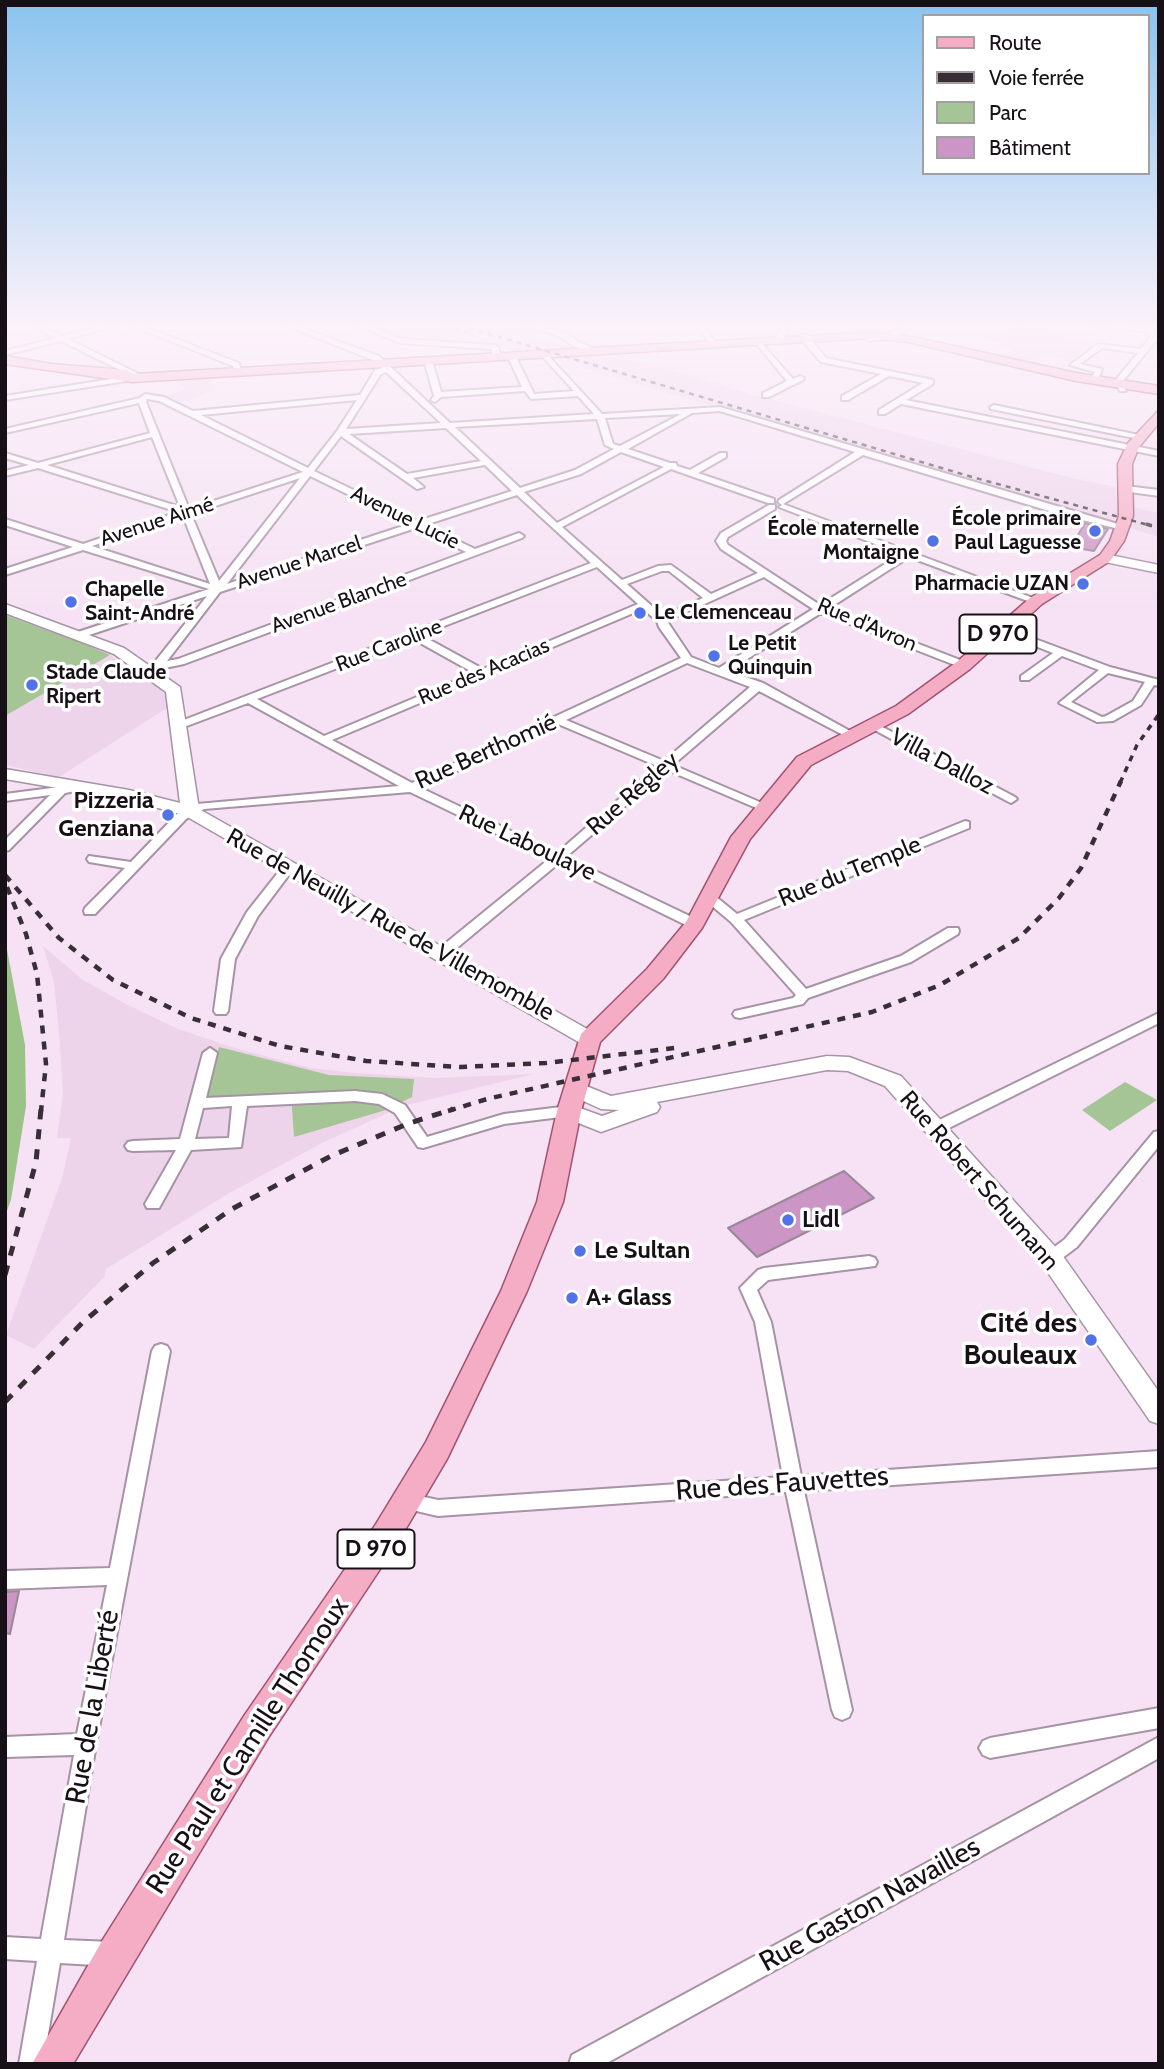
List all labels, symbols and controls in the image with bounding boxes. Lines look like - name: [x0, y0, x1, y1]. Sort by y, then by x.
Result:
- legend: [922, 14, 1150, 175]
- text: Route: [989, 30, 1042, 55]
- text: Voie ferrée: [989, 65, 1084, 90]
- text: Parc: [989, 100, 1027, 125]
- text: Bâtiment: [989, 135, 1071, 160]
- street label: Avenue Lucie: [347, 481, 463, 555]
- street label: Avenue Aimé: [97, 492, 217, 552]
- place label: École primaire Paul Laguesse: [952, 506, 1081, 556]
- place label: École maternelle Montaigne: [767, 516, 919, 566]
- marker: École primaire Paul Laguesse: [1087, 523, 1103, 539]
- street label: Avenue Marcel: [233, 531, 365, 595]
- marker: École maternelle Montaigne: [925, 533, 941, 549]
- street label: Avenue Blanche: [268, 567, 410, 639]
- place label: Pharmacie UZAN: [914, 571, 1069, 597]
- marker: Pharmacie UZAN: [1075, 576, 1091, 592]
- place label: Chapelle Saint-André: [85, 577, 194, 627]
- street label: Rue d'Avron: [814, 593, 920, 657]
- marker: Chapelle Saint-André: [63, 594, 79, 610]
- place label: Le Clemenceau: [654, 600, 792, 626]
- marker: Le Clemenceau: [632, 605, 648, 621]
- street label: Rue Caroline: [332, 614, 446, 678]
- road number: D 970: [960, 614, 1036, 654]
- place label: Le Petit Quinquin: [728, 631, 812, 681]
- street label: Rue des Acacias: [415, 633, 553, 711]
- marker: Le Petit Quinquin: [706, 648, 722, 664]
- place label: Stade Claude Ripert: [46, 660, 166, 710]
- marker: Stade Claude Ripert: [24, 677, 40, 693]
- street label: Rue Berthomié: [411, 708, 561, 796]
- street label: Villa Dalloz: [885, 723, 999, 801]
- street label: Rue Régley: [581, 746, 685, 842]
- place label: Pizzeria Genziana: [58, 787, 154, 843]
- street label: Rue Laboulaye: [454, 799, 600, 887]
- marker: Pizzeria Genziana: [160, 807, 176, 823]
- street label: Rue de Neuilly / Rue de Villemomble: [221, 823, 559, 1027]
- street label: Rue du Temple: [775, 830, 925, 914]
- street label: Rue Robert Schumann: [893, 1085, 1065, 1277]
- place label: Lidl: [802, 1206, 840, 1234]
- marker: Lidl: [780, 1212, 796, 1228]
- place label: Le Sultan: [594, 1237, 690, 1265]
- marker: Le Sultan: [572, 1243, 588, 1259]
- place label: A+ Glass: [586, 1284, 672, 1312]
- marker: A+ Glass: [564, 1290, 580, 1306]
- place label: Cité des Bouleaux: [963, 1307, 1077, 1373]
- marker: Cité des Bouleaux: [1083, 1332, 1099, 1348]
- street label: Rue des Fauvettes: [674, 1460, 890, 1508]
- road number: D 970: [338, 1530, 414, 1568]
- street label: Rue Paul et Camille Thomoux: [139, 1591, 357, 1901]
- street label: Rue de la Liberté: [59, 1607, 127, 1807]
- street label: Rue Gaston Navailles: [754, 1830, 986, 1980]

